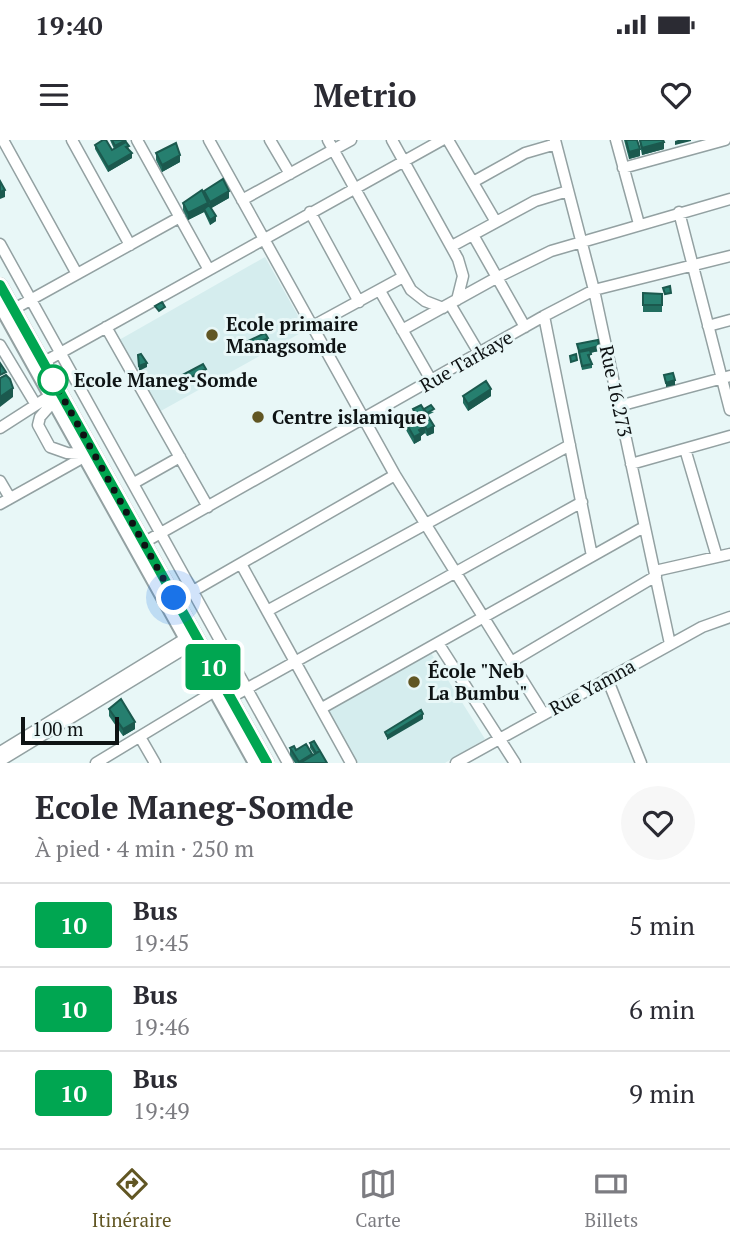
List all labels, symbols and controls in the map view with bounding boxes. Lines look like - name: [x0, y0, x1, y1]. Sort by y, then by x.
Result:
- text: 19:40: [35, 8, 103, 42]
- text: Metrio: [313, 74, 417, 116]
- icon: menu: [35, 76, 73, 114]
- icon: heart: [657, 76, 695, 114]
- place label: Ecole primaire Managsomde: [226, 311, 358, 358]
- street label: Rue Tarkaye: [415, 324, 517, 397]
- marker: Ecole primaire Managsomde: [204, 327, 220, 343]
- street label: Rue 16.273: [595, 343, 638, 439]
- marker: Ecole Maneg-Somde: [38, 365, 68, 395]
- place label: Ecole Maneg-Somde: [74, 367, 258, 392]
- place label: Centre islamique: [272, 404, 426, 429]
- marker: Centre islamique: [250, 409, 266, 425]
- your location: [156, 580, 191, 615]
- line badge: 10: [182, 644, 244, 690]
- text: 10: [199, 651, 227, 683]
- street label: Rue Yamna: [544, 652, 640, 720]
- place label: École "Neb La Bumbu": [428, 658, 527, 705]
- marker: École "Neb La Bumbu": [406, 674, 422, 690]
- scale bar: [21, 714, 119, 746]
- text: 100 m: [32, 716, 83, 741]
- text: Ecole Maneg-Somde: [35, 785, 354, 828]
- button: heart: [621, 786, 695, 860]
- text: À pied · 4 min · 250 m: [35, 833, 254, 864]
- text: Bus: [133, 893, 178, 927]
- text: 5 min: [629, 908, 695, 942]
- text: 10: [60, 909, 87, 941]
- text: 19:45: [133, 927, 190, 958]
- text: Bus: [133, 977, 178, 1011]
- text: 6 min: [629, 992, 695, 1026]
- text: 10: [60, 993, 87, 1025]
- text: 19:46: [133, 1011, 190, 1042]
- text: Bus: [133, 1061, 178, 1095]
- text: 9 min: [629, 1076, 695, 1110]
- text: 10: [60, 1077, 87, 1109]
- text: 19:49: [133, 1095, 190, 1126]
- tab: Itinéraire: [92, 1165, 172, 1232]
- tab: Carte: [355, 1165, 401, 1232]
- tab: Billets: [584, 1165, 638, 1232]

